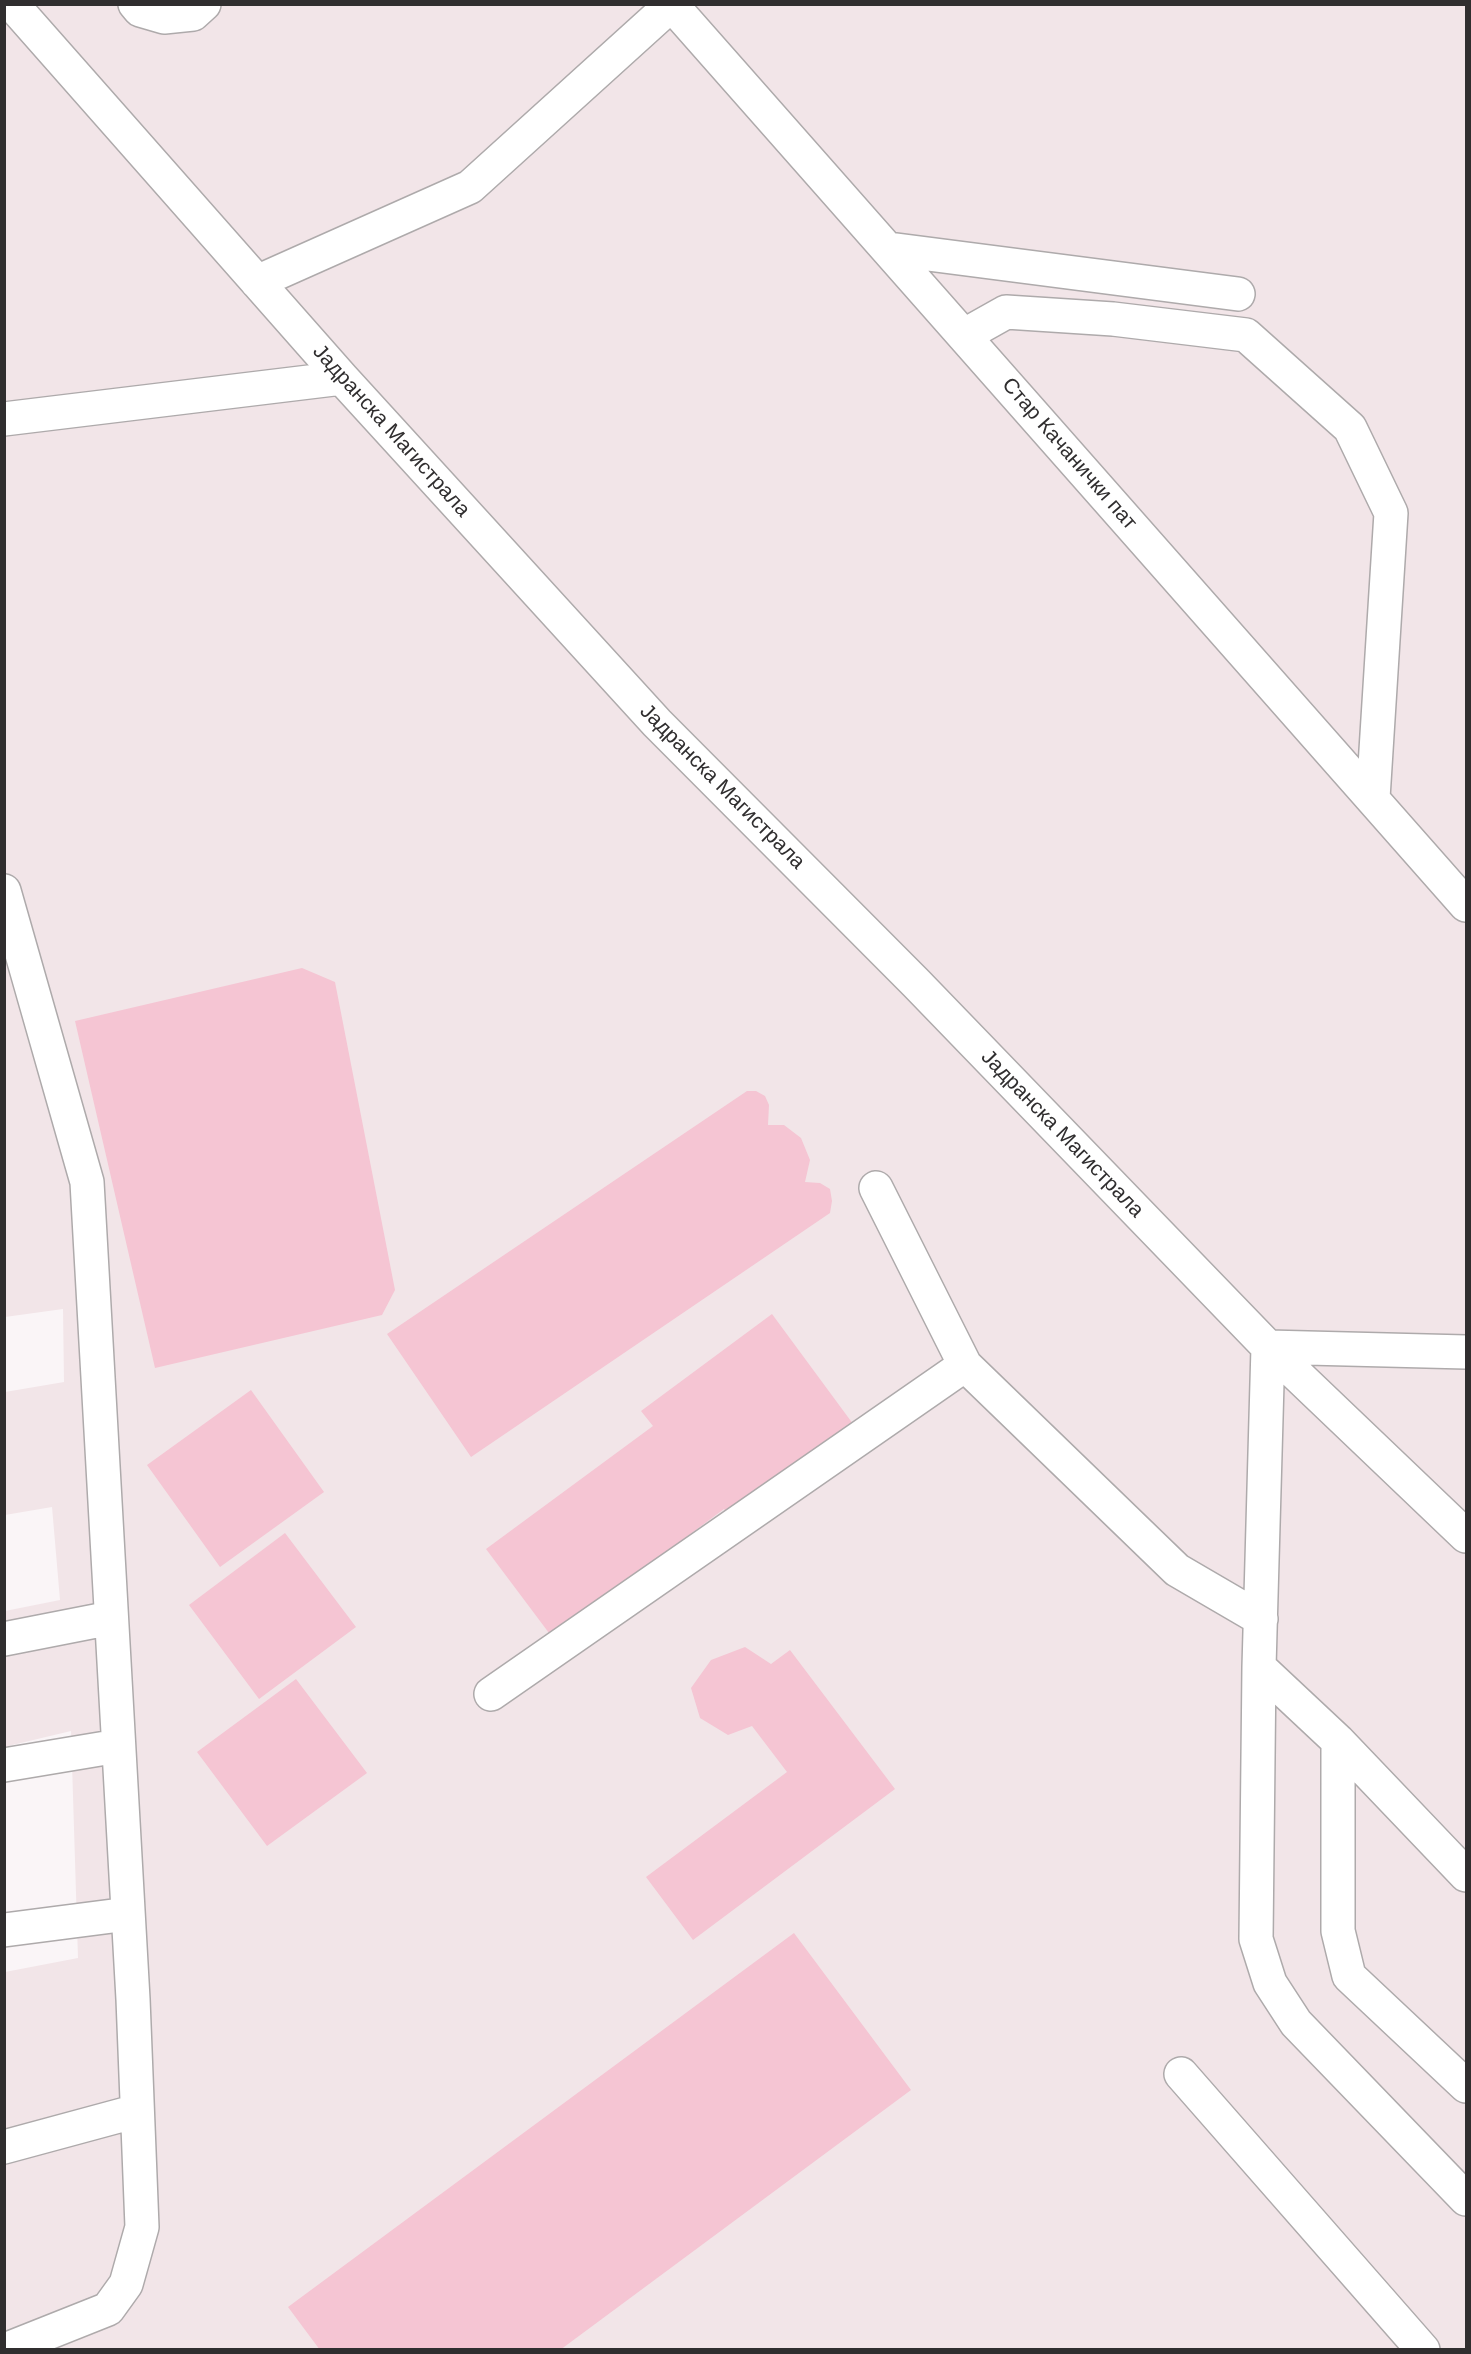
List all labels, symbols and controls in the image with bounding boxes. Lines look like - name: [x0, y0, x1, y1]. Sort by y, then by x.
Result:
- street label: Јадранска Магистрала: [307, 340, 475, 522]
- street label: Стар Качанички пат: [996, 373, 1142, 535]
- street label: Јадранска Магистрала: [634, 699, 810, 875]
- street label: Јадранска Магистрала: [975, 1045, 1149, 1223]

